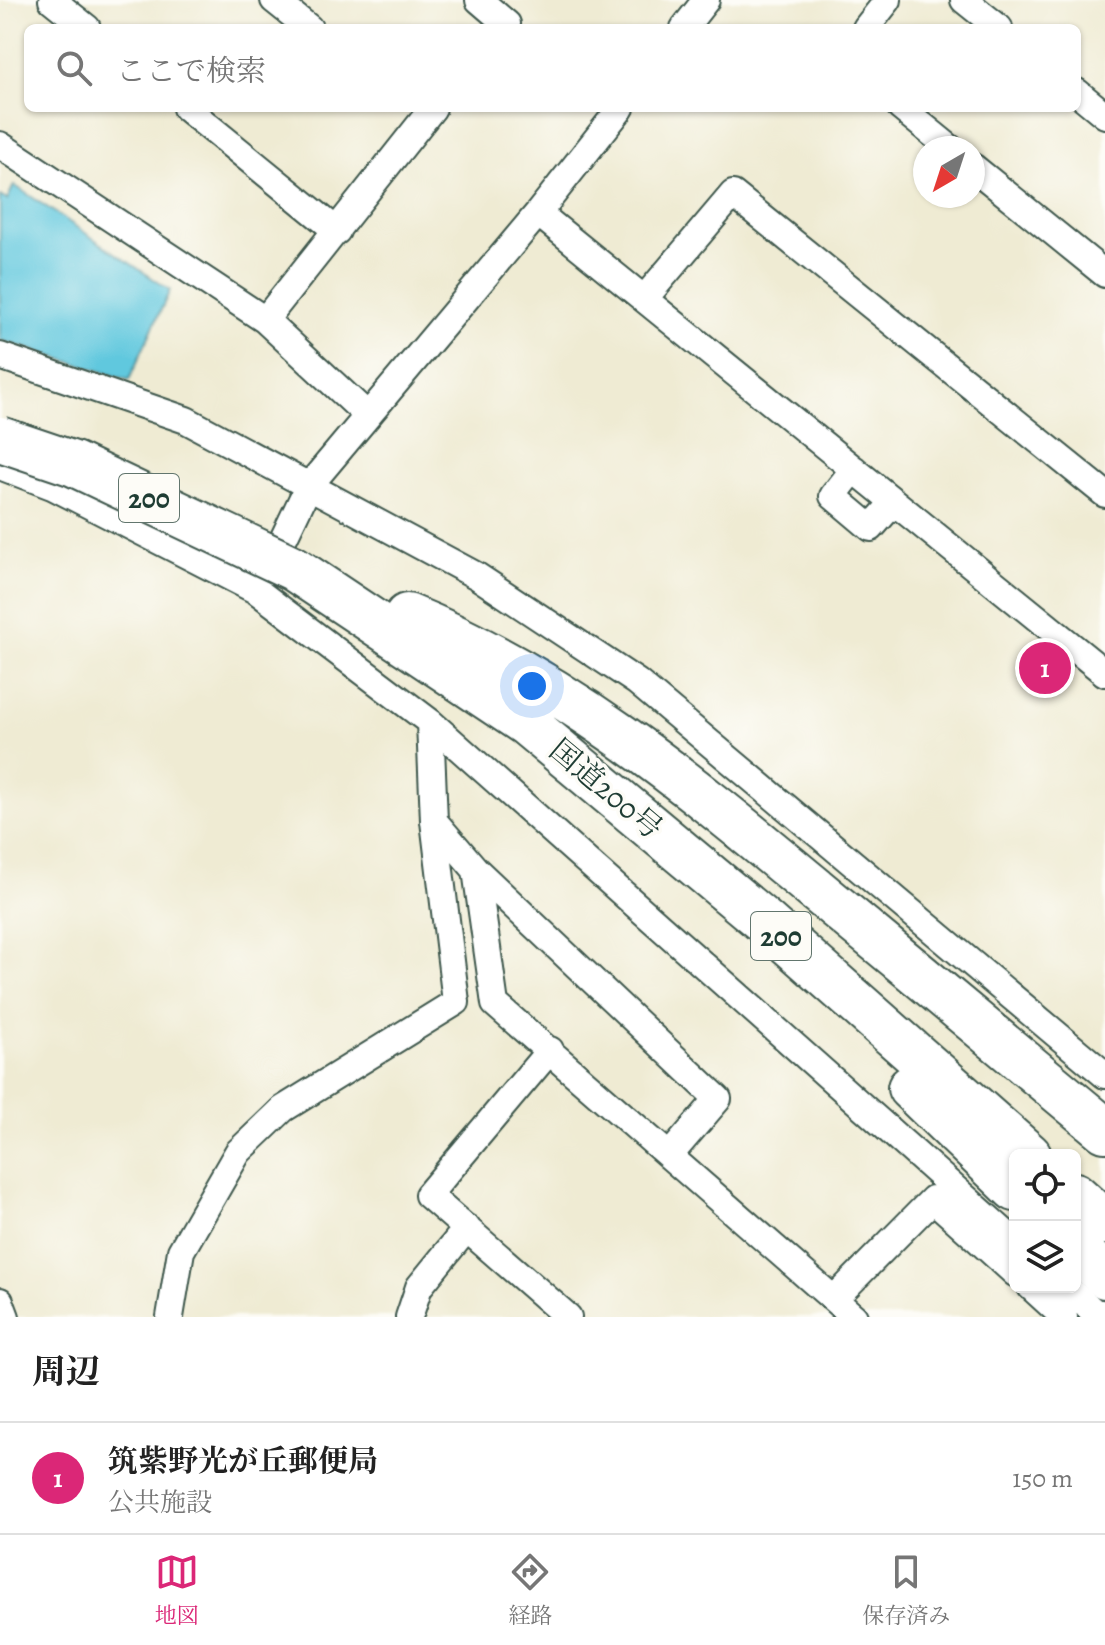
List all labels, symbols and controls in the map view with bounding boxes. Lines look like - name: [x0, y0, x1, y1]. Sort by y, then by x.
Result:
- search box: [24, 24, 1081, 112]
- icon: search: [52, 46, 96, 90]
- text: ここで検索: [116, 51, 266, 91]
- north arrow: [913, 136, 985, 208]
- road number: 200: [119, 474, 179, 522]
- pin: 1: [1019, 638, 1071, 698]
- your location: [512, 666, 552, 706]
- street label: 国道200号: [541, 730, 671, 848]
- road number: 200: [751, 912, 811, 960]
- map controls: [1009, 1149, 1081, 1293]
- button: locate: [1009, 1149, 1081, 1221]
- button: layers: [1009, 1221, 1081, 1293]
- text: 周辺: [32, 1348, 100, 1395]
- text: 筑紫野光が丘郵便局: [108, 1441, 378, 1481]
- text: 1: [53, 1461, 63, 1496]
- text: 150 m: [1012, 1461, 1073, 1496]
- text: 公共施設: [108, 1485, 212, 1520]
- tab: 地図: [155, 1550, 199, 1631]
- tab: 経路: [508, 1550, 552, 1631]
- tab: 保存済み: [862, 1550, 950, 1631]

